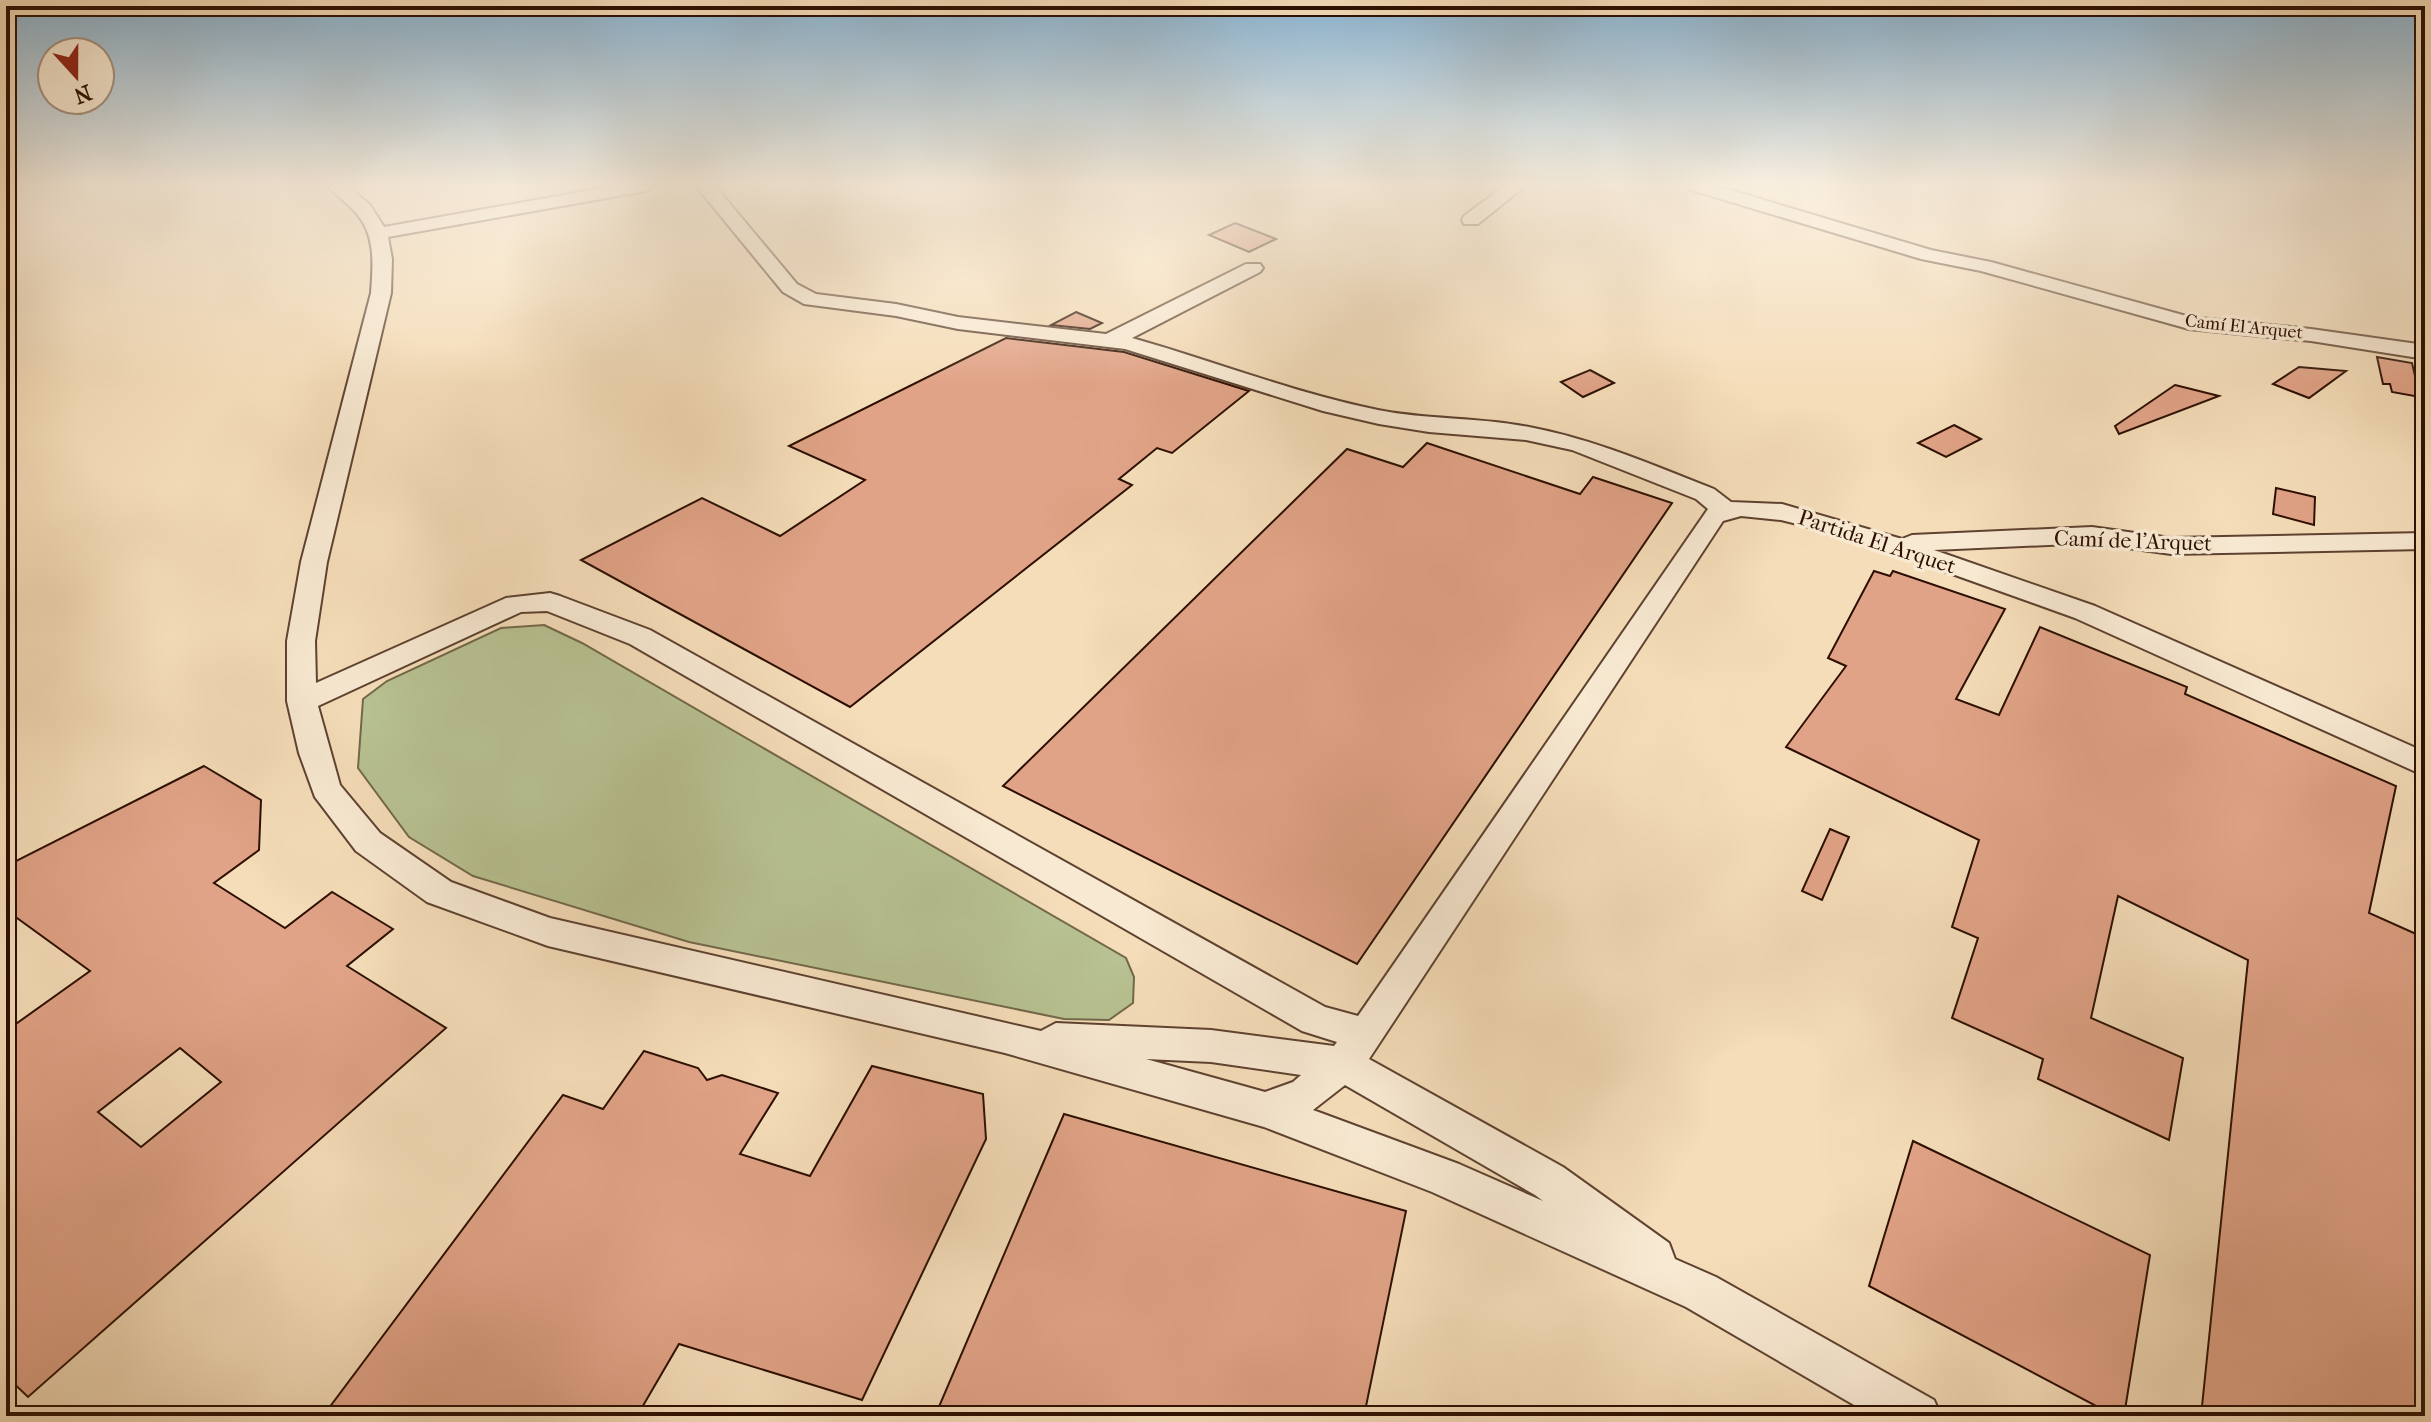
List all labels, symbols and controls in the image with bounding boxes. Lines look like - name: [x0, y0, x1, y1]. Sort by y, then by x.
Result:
- north arrow: [36, 36, 116, 116]
- text: N: [70, 79, 95, 109]
- street label: Camí El Arquet: [2184, 310, 2305, 344]
- street label: Partida El Arquet: [1795, 504, 1959, 580]
- street label: Camí de l'Arquet: [2054, 525, 2213, 557]

